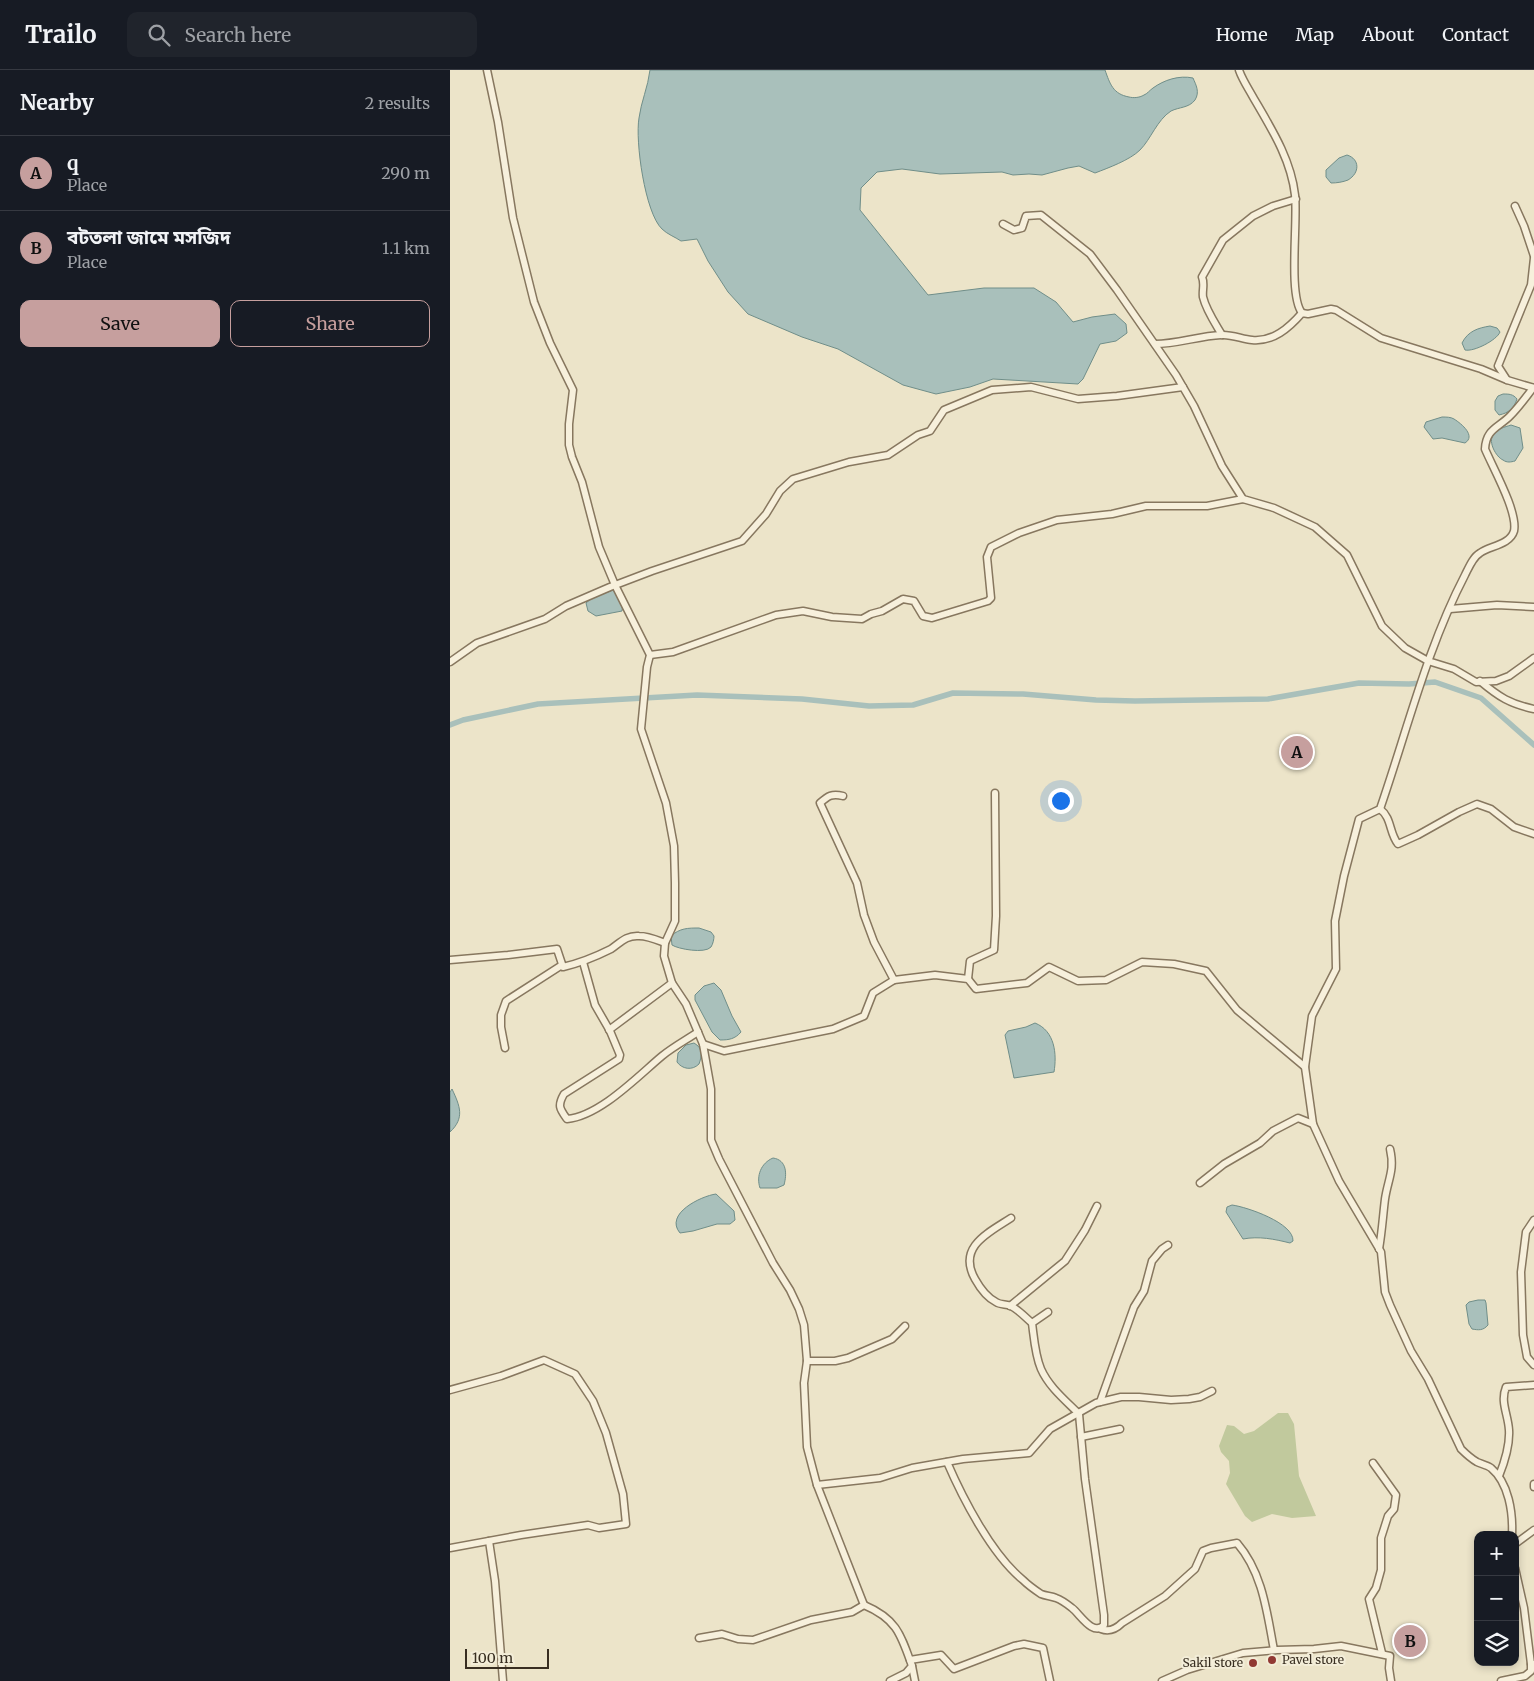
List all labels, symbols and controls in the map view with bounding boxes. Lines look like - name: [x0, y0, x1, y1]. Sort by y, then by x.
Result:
- search box: [127, 12, 477, 57]
- text: Trailo: [25, 19, 97, 50]
- icon: search: [145, 21, 173, 49]
- text: Search here: [185, 23, 291, 47]
- text: Home: [1216, 23, 1268, 46]
- text: Map: [1296, 23, 1334, 46]
- text: About: [1362, 23, 1414, 46]
- text: Contact: [1442, 23, 1509, 46]
- text: Nearby: [20, 89, 94, 116]
- text: 2 results: [365, 93, 430, 113]
- text: q: [67, 151, 79, 175]
- text: A: [30, 163, 42, 183]
- text: 290 m: [381, 163, 430, 183]
- text: Place: [67, 175, 107, 195]
- text: বটতলা জামে মসজিদ: [67, 225, 231, 249]
- text: B: [30, 238, 42, 258]
- text: 1.1 km: [382, 238, 430, 258]
- text: Place: [67, 252, 107, 272]
- button: Save: [20, 300, 220, 347]
- button: Share: [230, 300, 430, 347]
- pin: A: [1281, 733, 1313, 771]
- your location: [1048, 788, 1074, 814]
- map controls: [1474, 1531, 1519, 1666]
- button: +: [1474, 1531, 1519, 1576]
- button: −: [1474, 1576, 1519, 1621]
- button: layers: [1474, 1621, 1519, 1666]
- pin: B: [1394, 1622, 1426, 1660]
- scale bar: [465, 1646, 549, 1669]
- text: 100 m: [472, 1649, 513, 1667]
- place label: Pavel store: [1282, 1652, 1344, 1667]
- marker: Pavel store: [1266, 1654, 1278, 1666]
- place label: Sakil store: [1182, 1655, 1243, 1670]
- marker: Sakil store: [1247, 1657, 1259, 1669]

